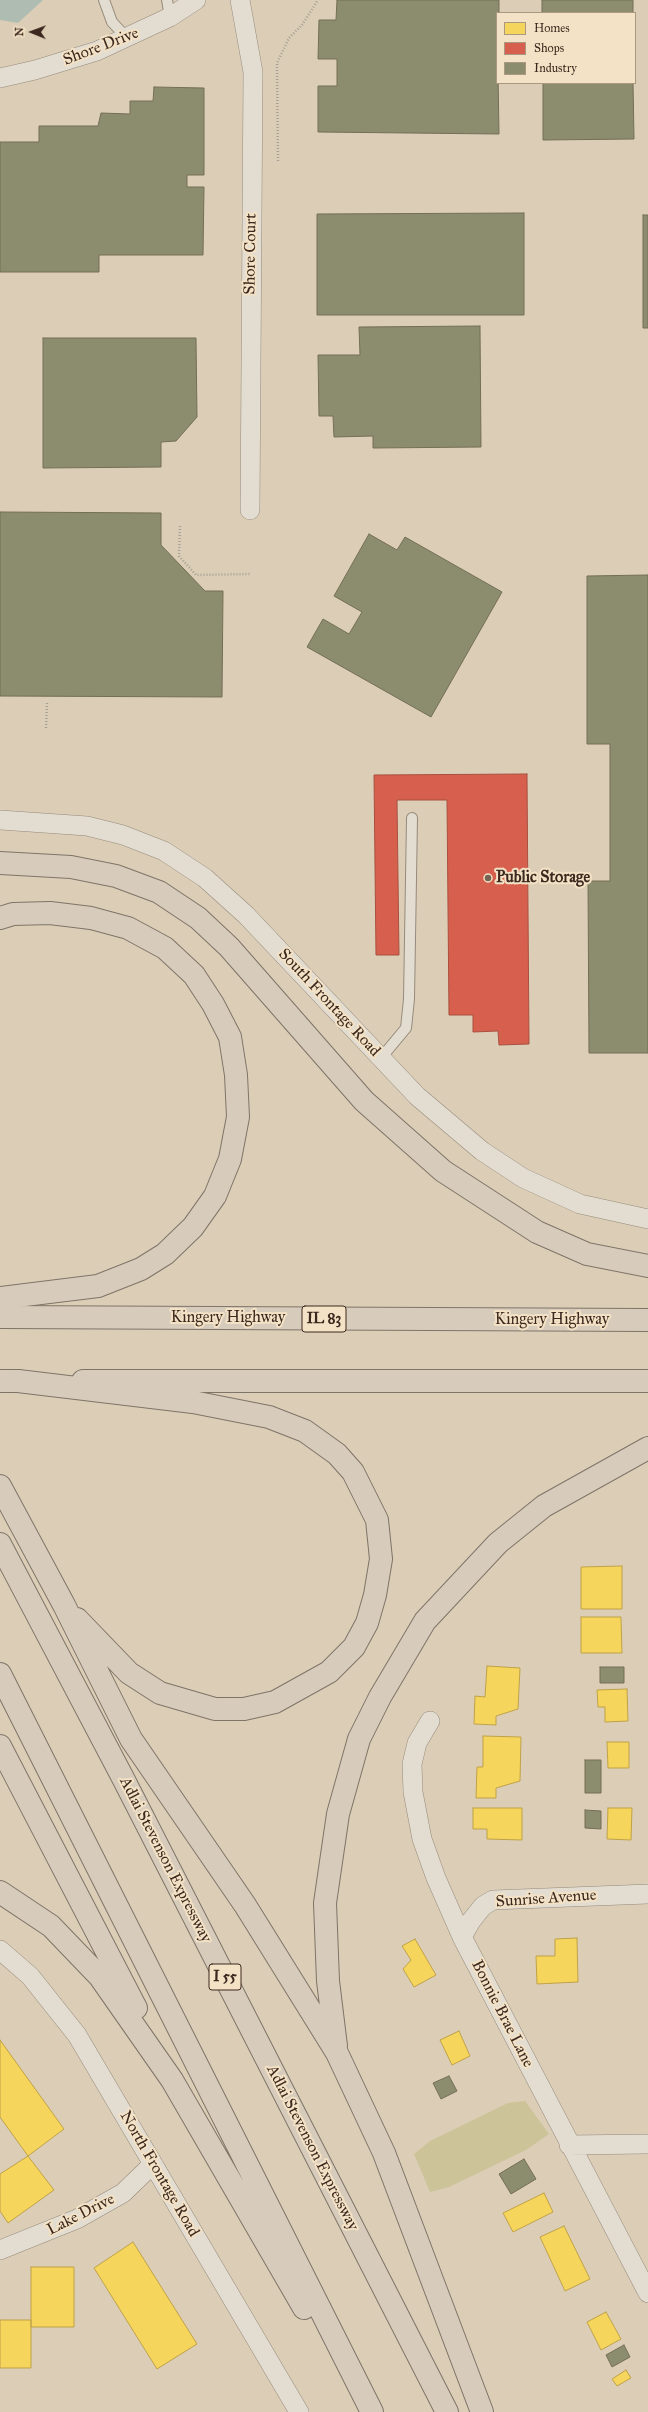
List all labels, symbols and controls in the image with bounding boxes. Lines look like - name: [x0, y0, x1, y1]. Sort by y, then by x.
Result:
- north arrow: [12, 12, 52, 52]
- legend: [496, 12, 636, 84]
- text: Homes: [534, 21, 570, 35]
- street label: Shore Drive: [61, 24, 141, 70]
- text: N: [13, 27, 26, 37]
- text: Shops: [534, 41, 564, 55]
- text: Industry: [534, 61, 577, 75]
- street label: Shore Court: [241, 213, 261, 295]
- place label: Public Storage: [496, 868, 590, 888]
- marker: Public Storage: [483, 873, 493, 883]
- street label: South Frontage Road: [274, 945, 384, 1061]
- road number: IL 83: [302, 1306, 346, 1332]
- street label: Kingery Highway: [171, 1308, 285, 1328]
- street label: Kingery Highway: [495, 1310, 609, 1330]
- street label: Adlai Stevenson Expressway: [115, 1774, 215, 1946]
- street label: Sunrise Avenue: [495, 1886, 597, 1912]
- street label: Bonnie Brae Lane: [467, 1957, 537, 2071]
- road number: I 55: [209, 1964, 241, 1990]
- street label: Adlai Stevenson Expressway: [262, 2062, 362, 2234]
- street label: North Frontage Road: [115, 2108, 203, 2240]
- street label: Lake Drive: [44, 2190, 118, 2240]

